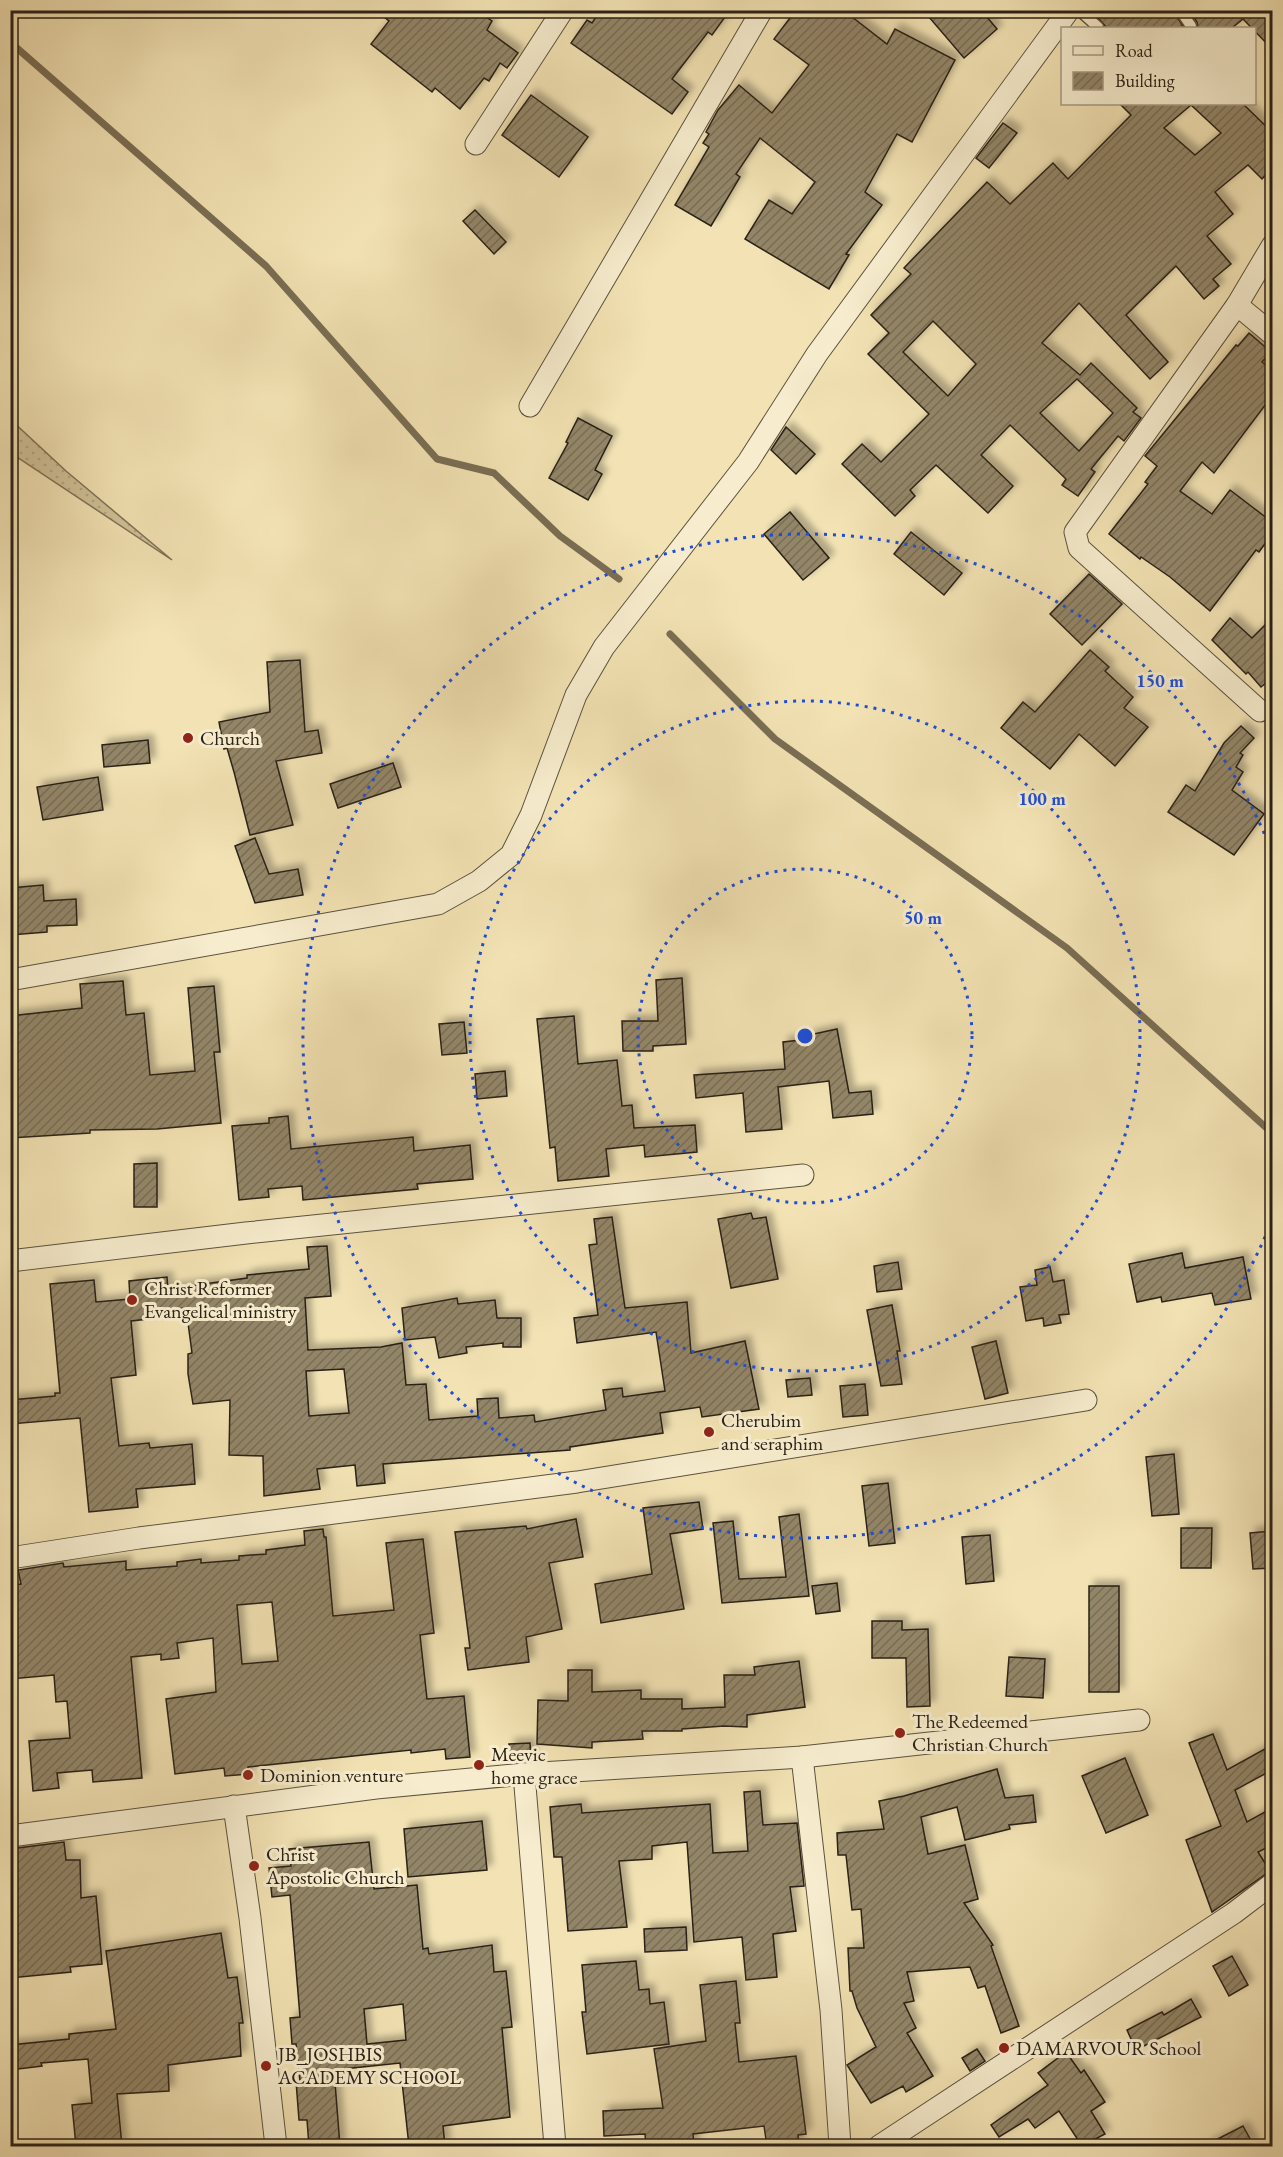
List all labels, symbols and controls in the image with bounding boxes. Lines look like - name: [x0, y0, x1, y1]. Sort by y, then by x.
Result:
- legend: [1061, 27, 1256, 105]
- text: Road: [1115, 39, 1154, 62]
- text: Building: [1115, 69, 1175, 92]
- text: 150 m: [1136, 669, 1184, 692]
- place label: Church: [200, 725, 260, 751]
- marker: Church: [181, 731, 195, 745]
- text: 100 m: [1018, 787, 1066, 810]
- text: 50 m: [904, 906, 942, 929]
- centre of rings: [795, 1026, 815, 1046]
- place label: Christ Reformer Evangelical ministry: [144, 1275, 297, 1324]
- marker: Christ Reformer Evangelical ministry: [125, 1293, 139, 1307]
- place label: Cherubim and seraphim: [721, 1407, 824, 1456]
- marker: Cherubim and seraphim: [702, 1425, 716, 1439]
- place label: The Redeemed Christian Church: [912, 1708, 1048, 1757]
- marker: The Redeemed Christian Church: [893, 1726, 907, 1740]
- place label: Meevic home grace: [491, 1741, 578, 1790]
- marker: Meevic home grace: [472, 1758, 486, 1772]
- place label: Dominion venture: [260, 1762, 403, 1788]
- marker: Dominion venture: [241, 1768, 255, 1782]
- place label: Christ Apostolic Church: [265, 1841, 404, 1890]
- marker: Christ Apostolic Church: [247, 1859, 261, 1873]
- place label: DAMARVOUR School: [1016, 2035, 1201, 2061]
- place label: JB_JOSHBIS ACADEMY SCHOOL: [276, 2041, 461, 2090]
- marker: DAMARVOUR School: [997, 2041, 1011, 2055]
- marker: JB_JOSHBIS ACADEMY SCHOOL: [259, 2059, 273, 2073]

